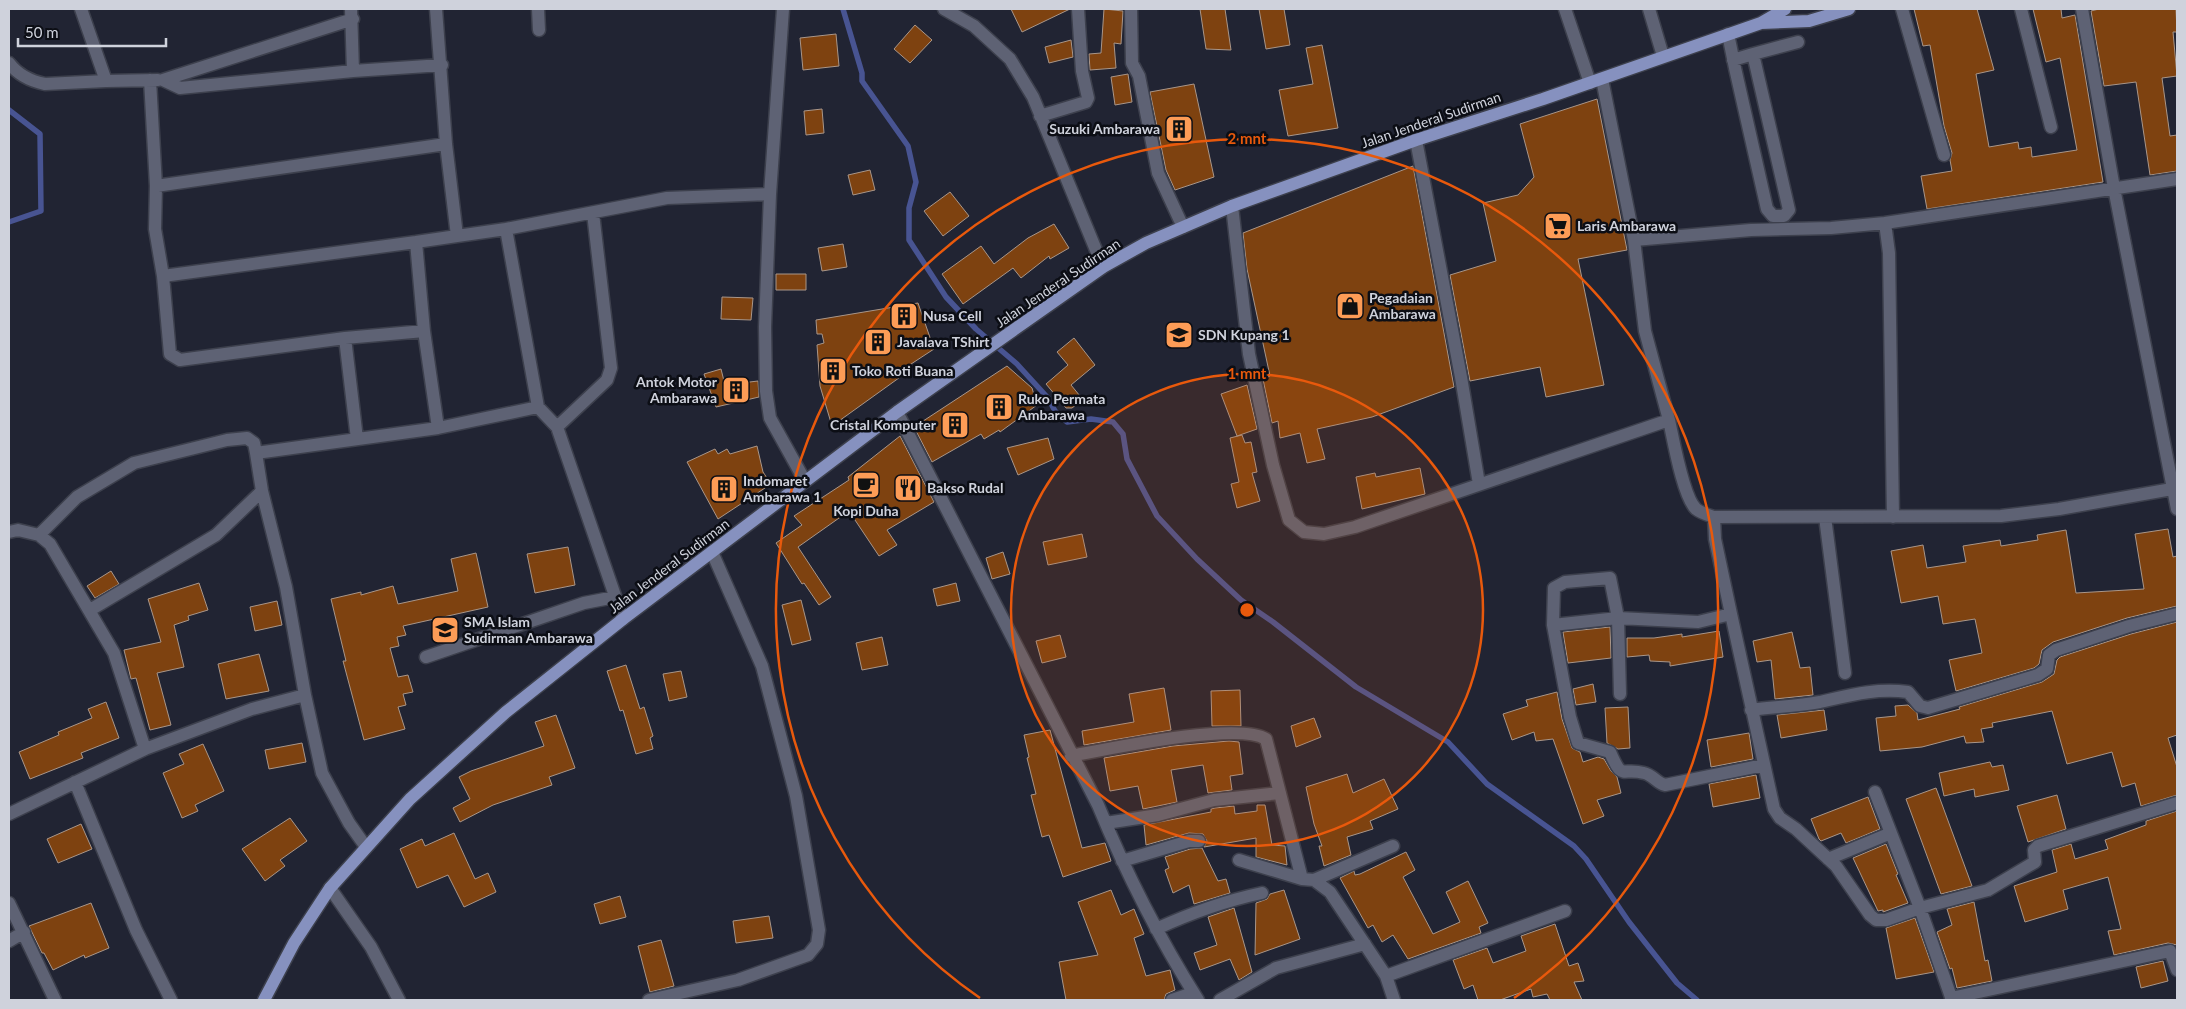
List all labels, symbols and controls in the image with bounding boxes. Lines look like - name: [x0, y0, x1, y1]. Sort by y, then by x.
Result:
- scale bar: [18, 15, 165, 47]
- text: 50 m: [25, 23, 59, 41]
- street label: Jalan Jenderal Sudirman: [1359, 88, 1503, 151]
- building icon: Suzuki Ambarawa: [1164, 114, 1194, 144]
- place label: Suzuki Ambarawa: [1049, 120, 1160, 137]
- text: 2 mnt: [1228, 129, 1267, 147]
- supermarket icon: Laris Ambarawa: [1543, 211, 1573, 241]
- place label: Laris Ambarawa: [1577, 217, 1676, 234]
- street label: Jalan Jenderal Sudirman: [992, 235, 1123, 331]
- place label: Pegadaian Ambarawa: [1368, 289, 1436, 322]
- shop icon: Pegadaian Ambarawa: [1335, 291, 1365, 321]
- building icon: Nusa Cell: [889, 301, 919, 331]
- place label: Nusa Cell: [923, 307, 982, 324]
- school or university icon: SDN Kupang 1: [1164, 320, 1194, 350]
- place label: SDN Kupang 1: [1198, 326, 1290, 343]
- building icon: Javalava TShirt: [863, 327, 893, 357]
- place label: Javalava TShirt: [897, 333, 990, 350]
- building icon: Toko Roti Buana: [818, 356, 848, 386]
- place label: Toko Roti Buana: [852, 362, 953, 379]
- text: 1 mnt: [1228, 364, 1267, 382]
- place label: Antok Motor Ambarawa: [635, 373, 718, 406]
- building icon: Antok Motor Ambarawa: [721, 375, 751, 405]
- place label: Ruko Permata Ambarawa: [1017, 390, 1105, 423]
- building icon: Ruko Permata Ambarawa: [984, 392, 1014, 422]
- building icon: Cristal Komputer: [940, 410, 970, 440]
- place label: Cristal Komputer: [830, 416, 937, 433]
- cafe icon: Kopi Duha: [851, 470, 881, 500]
- place label: Indomaret Ambarawa 1: [742, 472, 821, 505]
- restaurant icon: Bakso Rudal: [893, 473, 923, 503]
- building icon: Indomaret Ambarawa 1: [709, 474, 739, 504]
- place label: Bakso Rudal: [927, 479, 1003, 496]
- place label: Kopi Duha: [833, 502, 899, 519]
- street label: Jalan Jenderal Sudirman: [605, 515, 732, 617]
- centre of rings: [1238, 601, 1256, 619]
- place label: SMA Islam Sudirman Ambarawa: [464, 613, 593, 646]
- school or university icon: SMA Islam Sudirman Ambarawa: [430, 615, 460, 645]

